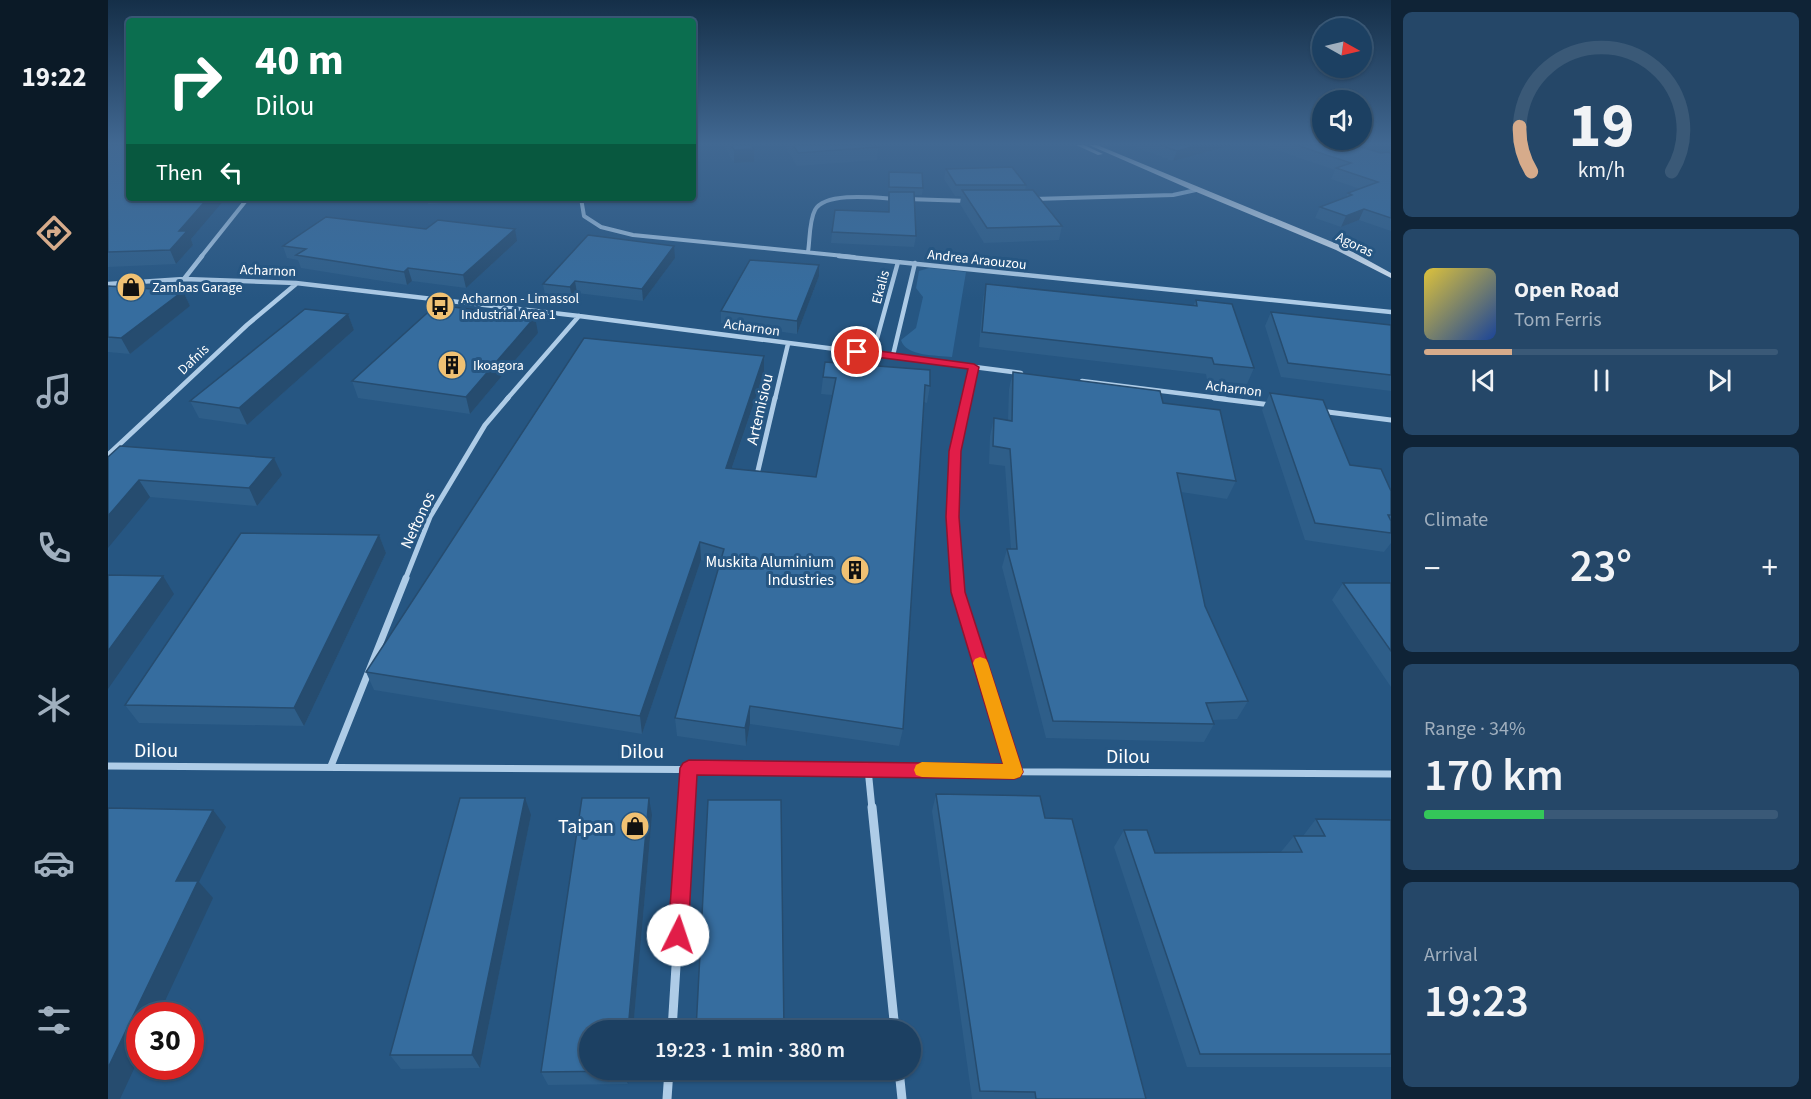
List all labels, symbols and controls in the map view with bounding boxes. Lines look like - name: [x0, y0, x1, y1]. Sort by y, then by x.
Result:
- north arrow: [1312, 18, 1372, 78]
- map controls: [1312, 18, 1372, 150]
- text: 40 m: [255, 31, 344, 91]
- icon: right: [156, 42, 234, 120]
- text: 19:22: [21, 58, 87, 97]
- text: 19: [1568, 82, 1634, 171]
- text: Dilou: [255, 87, 314, 126]
- button: sound: [1312, 90, 1372, 150]
- text: km/h: [1577, 155, 1625, 186]
- icon: left: [215, 156, 248, 189]
- text: Then: [156, 157, 203, 189]
- icon: directions: [33, 212, 75, 254]
- street label: Agoras: [1332, 227, 1377, 263]
- street label: Andrea Araouzou: [926, 245, 1028, 275]
- street label: Acharnon: [239, 260, 297, 282]
- street label: Ekalis: [867, 268, 895, 306]
- shop icon: Zambas Garage: [115, 271, 147, 303]
- text: Open Road: [1514, 274, 1619, 306]
- place label: Zambas Garage: [152, 278, 242, 298]
- place label: Acharnon - Limassol Industrial Area 1: [461, 289, 580, 325]
- bus stop icon: Acharnon - Limassol Industrial Area 1: [424, 290, 456, 322]
- text: Tom Ferris: [1514, 306, 1602, 334]
- street label: Acharnon: [723, 314, 781, 342]
- pin: [831, 326, 882, 377]
- icon: arrive: [840, 335, 873, 368]
- street label: Dafnis: [174, 340, 214, 380]
- building icon: Ikoagora: [436, 349, 468, 381]
- place label: Ikoagora: [473, 356, 524, 376]
- icon: previous: [1467, 364, 1500, 397]
- icon: pause: [1585, 364, 1618, 397]
- icon: next: [1703, 364, 1736, 397]
- icon: music: [33, 370, 75, 412]
- street label: Artemisiou: [741, 371, 779, 447]
- street label: Acharnon: [1205, 376, 1263, 402]
- street label: Neftonos: [395, 488, 441, 552]
- text: Climate: [1424, 506, 1488, 534]
- icon: phone: [33, 527, 75, 569]
- text: 23°: [1570, 535, 1632, 599]
- text: −: [1424, 545, 1440, 592]
- text: +: [1762, 545, 1778, 592]
- place label: Muskita Aluminium Industries: [705, 551, 834, 591]
- building icon: Muskita Aluminium Industries: [839, 554, 871, 586]
- icon: climate: [33, 684, 75, 726]
- text: Range · 34%: [1424, 715, 1525, 743]
- street label: Dilou: [134, 737, 178, 765]
- street label: Dilou: [620, 738, 664, 766]
- street label: Dilou: [1106, 743, 1150, 771]
- text: 170 km: [1424, 744, 1564, 808]
- shop icon: Taipan: [619, 810, 651, 842]
- place label: Taipan: [558, 813, 614, 841]
- icon: car: [33, 842, 75, 884]
- position arrow: [646, 903, 710, 967]
- text: Arrival: [1424, 941, 1478, 969]
- text: 19:23: [1424, 970, 1529, 1034]
- icon: filters: [33, 999, 75, 1041]
- speed limit sign: 30: [126, 1002, 204, 1080]
- text: 19:23 · 1 min · 380 m: [655, 1034, 845, 1066]

